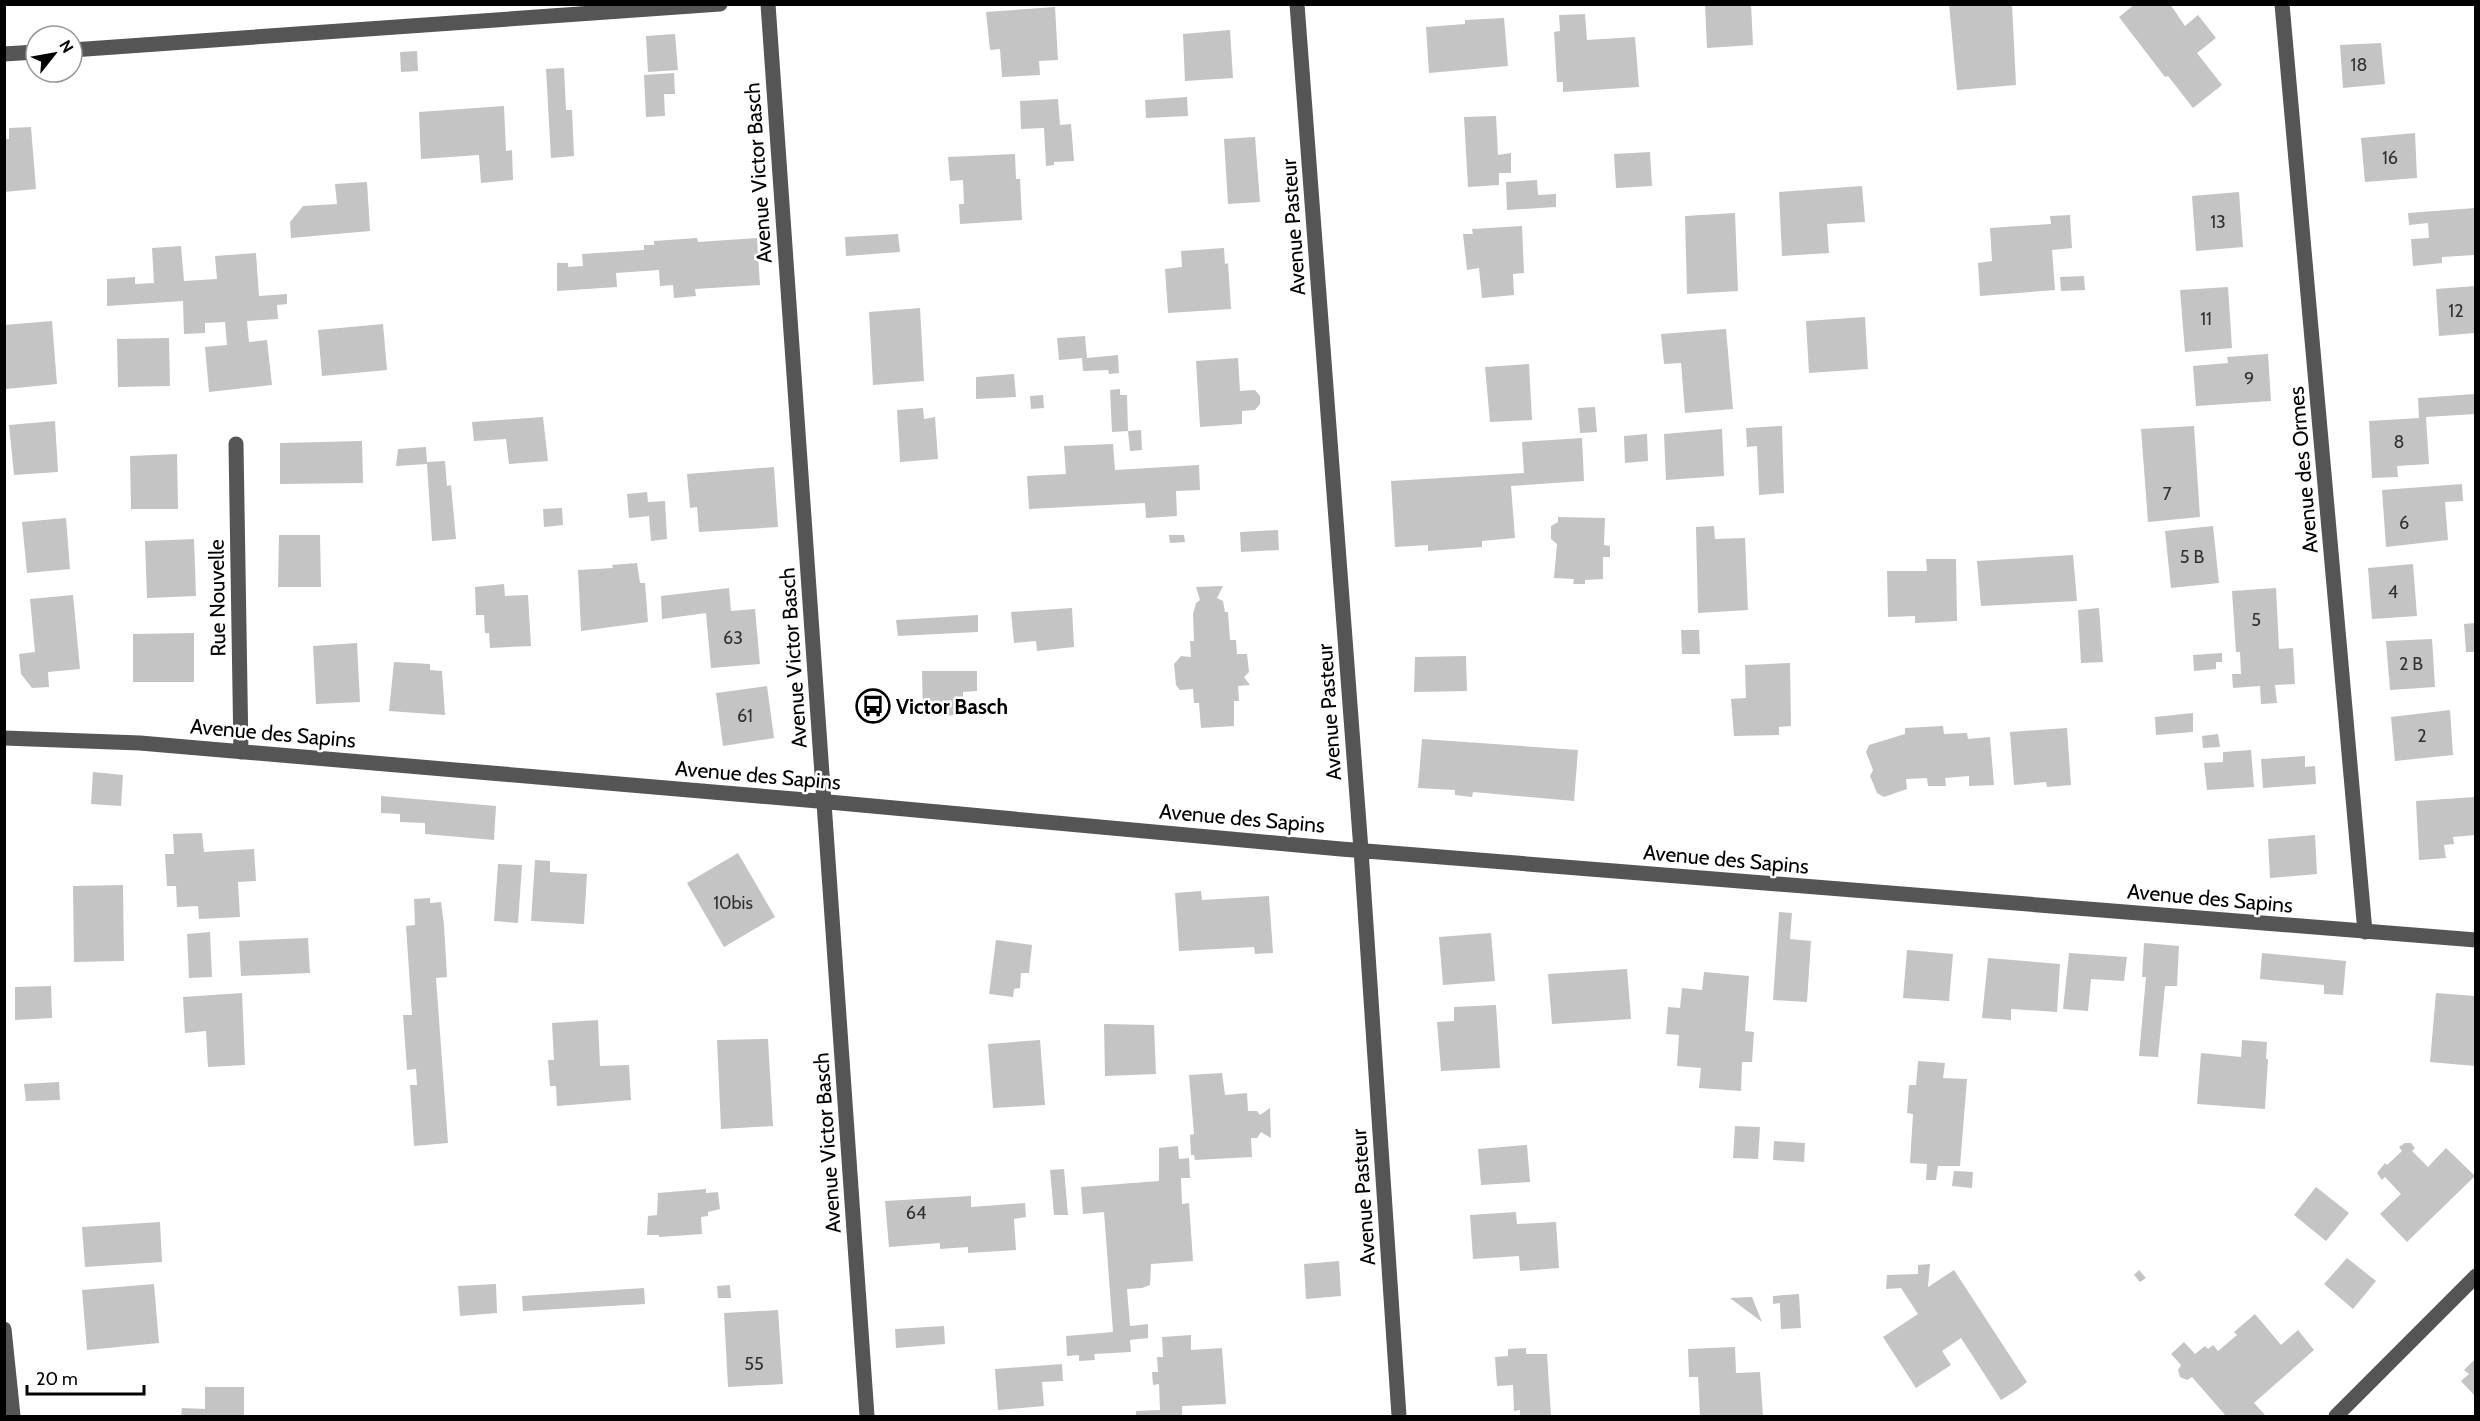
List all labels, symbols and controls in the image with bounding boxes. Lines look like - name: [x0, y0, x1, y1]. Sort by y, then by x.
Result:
- north arrow: [24, 24, 84, 84]
- text: N: [55, 37, 77, 56]
- house number: 18: [2351, 54, 2367, 76]
- street label: Avenue Victor Basch: [739, 82, 777, 264]
- house number: 16: [2382, 147, 2398, 169]
- street label: Avenue Pasteur: [1276, 157, 1310, 296]
- house number: 13: [2210, 211, 2226, 233]
- house number: 12: [2448, 300, 2464, 322]
- house number: 11: [2200, 308, 2212, 330]
- house number: 9: [2244, 368, 2254, 390]
- street label: Avenue des Ormes: [2283, 385, 2323, 555]
- house number: 8: [2394, 431, 2404, 453]
- house number: 7: [2162, 483, 2172, 505]
- house number: 6: [2399, 512, 2409, 534]
- street label: Rue Nouvelle: [203, 539, 231, 657]
- house number: 5 B: [2180, 546, 2205, 568]
- street label: Avenue Victor Basch: [774, 567, 812, 749]
- house number: 4: [2388, 581, 2398, 603]
- house number: 5: [2251, 609, 2261, 631]
- house number: 63: [723, 627, 743, 649]
- street label: Avenue Pasteur: [1312, 642, 1346, 781]
- house number: 2 B: [2399, 653, 2423, 675]
- bus stop icon: Victor Basch: [855, 688, 891, 724]
- place label: Victor Basch: [896, 694, 1008, 719]
- house number: 61: [737, 705, 753, 727]
- street label: Avenue des Sapins: [189, 713, 357, 753]
- house number: 2: [2417, 725, 2427, 747]
- street label: Avenue des Sapins: [674, 755, 842, 795]
- street label: Avenue des Sapins: [1158, 798, 1326, 838]
- street label: Avenue des Sapins: [1642, 839, 1810, 879]
- street label: Avenue des Sapins: [2126, 878, 2294, 918]
- house number: 10bis: [713, 892, 753, 914]
- street label: Avenue Victor Basch: [808, 1052, 846, 1234]
- street label: Avenue Pasteur: [1346, 1127, 1380, 1266]
- house number: 64: [906, 1202, 926, 1224]
- house number: 55: [744, 1353, 764, 1375]
- scale bar: [27, 1358, 144, 1396]
- text: 20 m: [36, 1368, 78, 1390]

